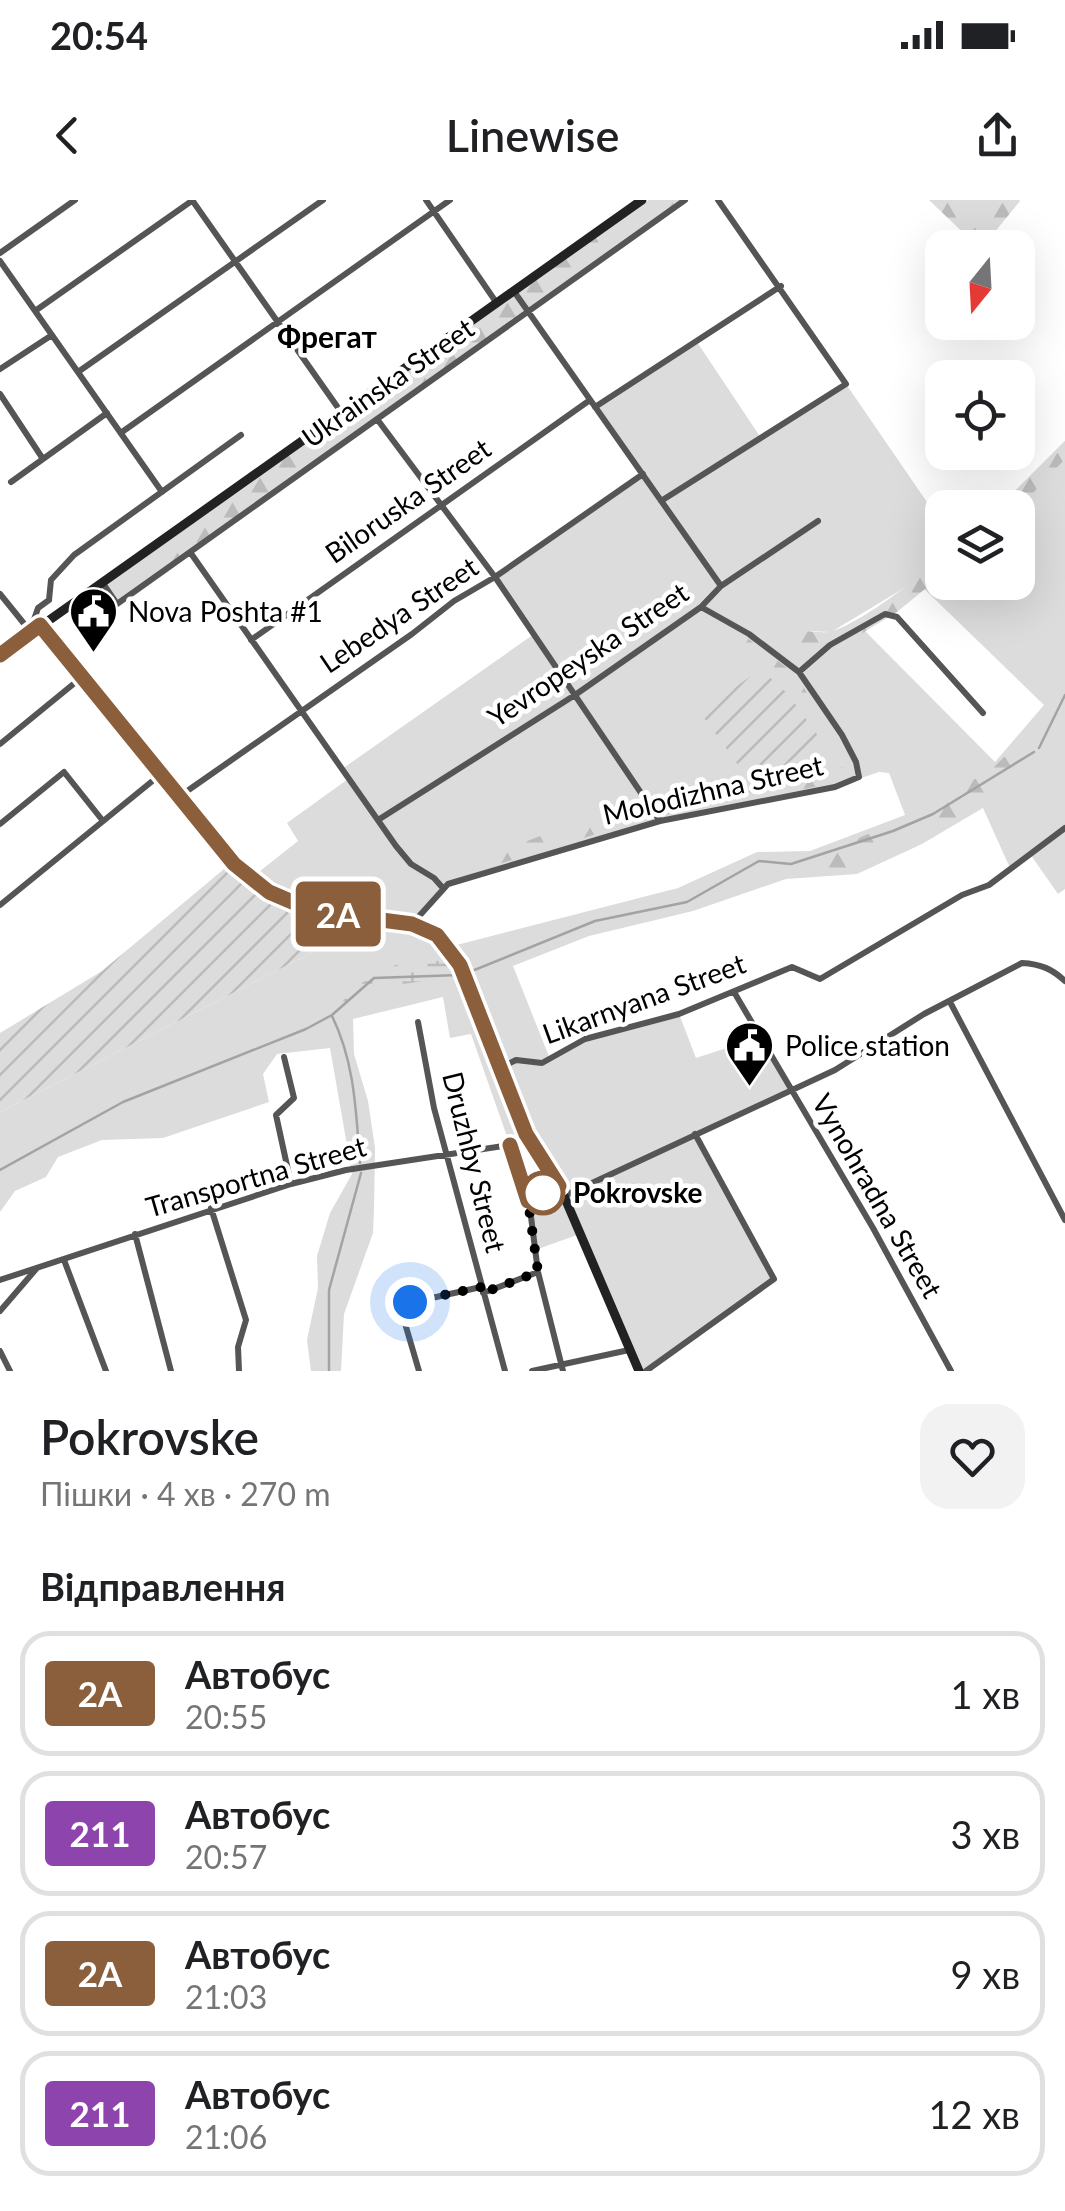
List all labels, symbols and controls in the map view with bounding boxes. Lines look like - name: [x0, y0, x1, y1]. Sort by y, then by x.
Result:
- text: 20:54: [50, 12, 148, 58]
- icon: back: [40, 108, 95, 163]
- text: Linewise: [446, 108, 619, 162]
- icon: share: [970, 108, 1025, 163]
- north arrow: [925, 230, 1035, 340]
- map controls: [925, 230, 1035, 600]
- street label: Ukrainska Street: [295, 310, 480, 454]
- district label: Фрегат: [277, 318, 378, 354]
- button: locate: [925, 360, 1035, 470]
- street label: Biloruska Street: [318, 431, 497, 570]
- button: layers: [925, 490, 1035, 600]
- street label: Lebedya Street: [313, 549, 484, 680]
- street label: Yevropeyska Street: [481, 575, 694, 734]
- public building icon: Nova Poshta #1: [67, 586, 119, 654]
- place label: Nova Poshta #1: [128, 594, 323, 628]
- street label: Molodizhna Street: [599, 747, 826, 831]
- line badge: 2А: [293, 882, 383, 946]
- text: 2А: [316, 893, 360, 935]
- street label: Likarnyana Street: [538, 946, 750, 1050]
- public building icon: Police station: [724, 1020, 776, 1088]
- place label: Police station: [785, 1028, 950, 1062]
- street label: Druzhby Street: [436, 1068, 514, 1256]
- street label: Vynohradna Street: [806, 1087, 950, 1304]
- street label: Transportna Street: [142, 1128, 370, 1224]
- marker: Pokrovske: [522, 1172, 564, 1214]
- place label: Pokrovske: [573, 1175, 702, 1209]
- your location: [385, 1277, 435, 1327]
- button: heart: [920, 1404, 1025, 1509]
- text: Pokrovske: [40, 1408, 259, 1465]
- text: Пішки · 4 хв · 270 m: [40, 1474, 330, 1513]
- text: Відправлення: [40, 1563, 286, 1609]
- text: Автобус: [185, 1651, 330, 1697]
- text: 1 хв: [950, 1671, 1020, 1717]
- text: 2А: [78, 1672, 122, 1714]
- text: 20:55: [185, 1697, 267, 1736]
- text: Автобус: [185, 1791, 330, 1837]
- text: 3 хв: [950, 1811, 1020, 1857]
- text: 211: [70, 1812, 130, 1854]
- text: 20:57: [185, 1837, 267, 1876]
- text: Автобус: [185, 1931, 330, 1977]
- text: 9 хв: [950, 1951, 1020, 1997]
- text: 2А: [78, 1952, 122, 1994]
- text: 21:03: [185, 1977, 267, 2016]
- text: Автобус: [185, 2071, 330, 2117]
- text: 12 хв: [928, 2091, 1020, 2137]
- text: 211: [70, 2092, 130, 2134]
- text: 21:06: [185, 2117, 267, 2156]

